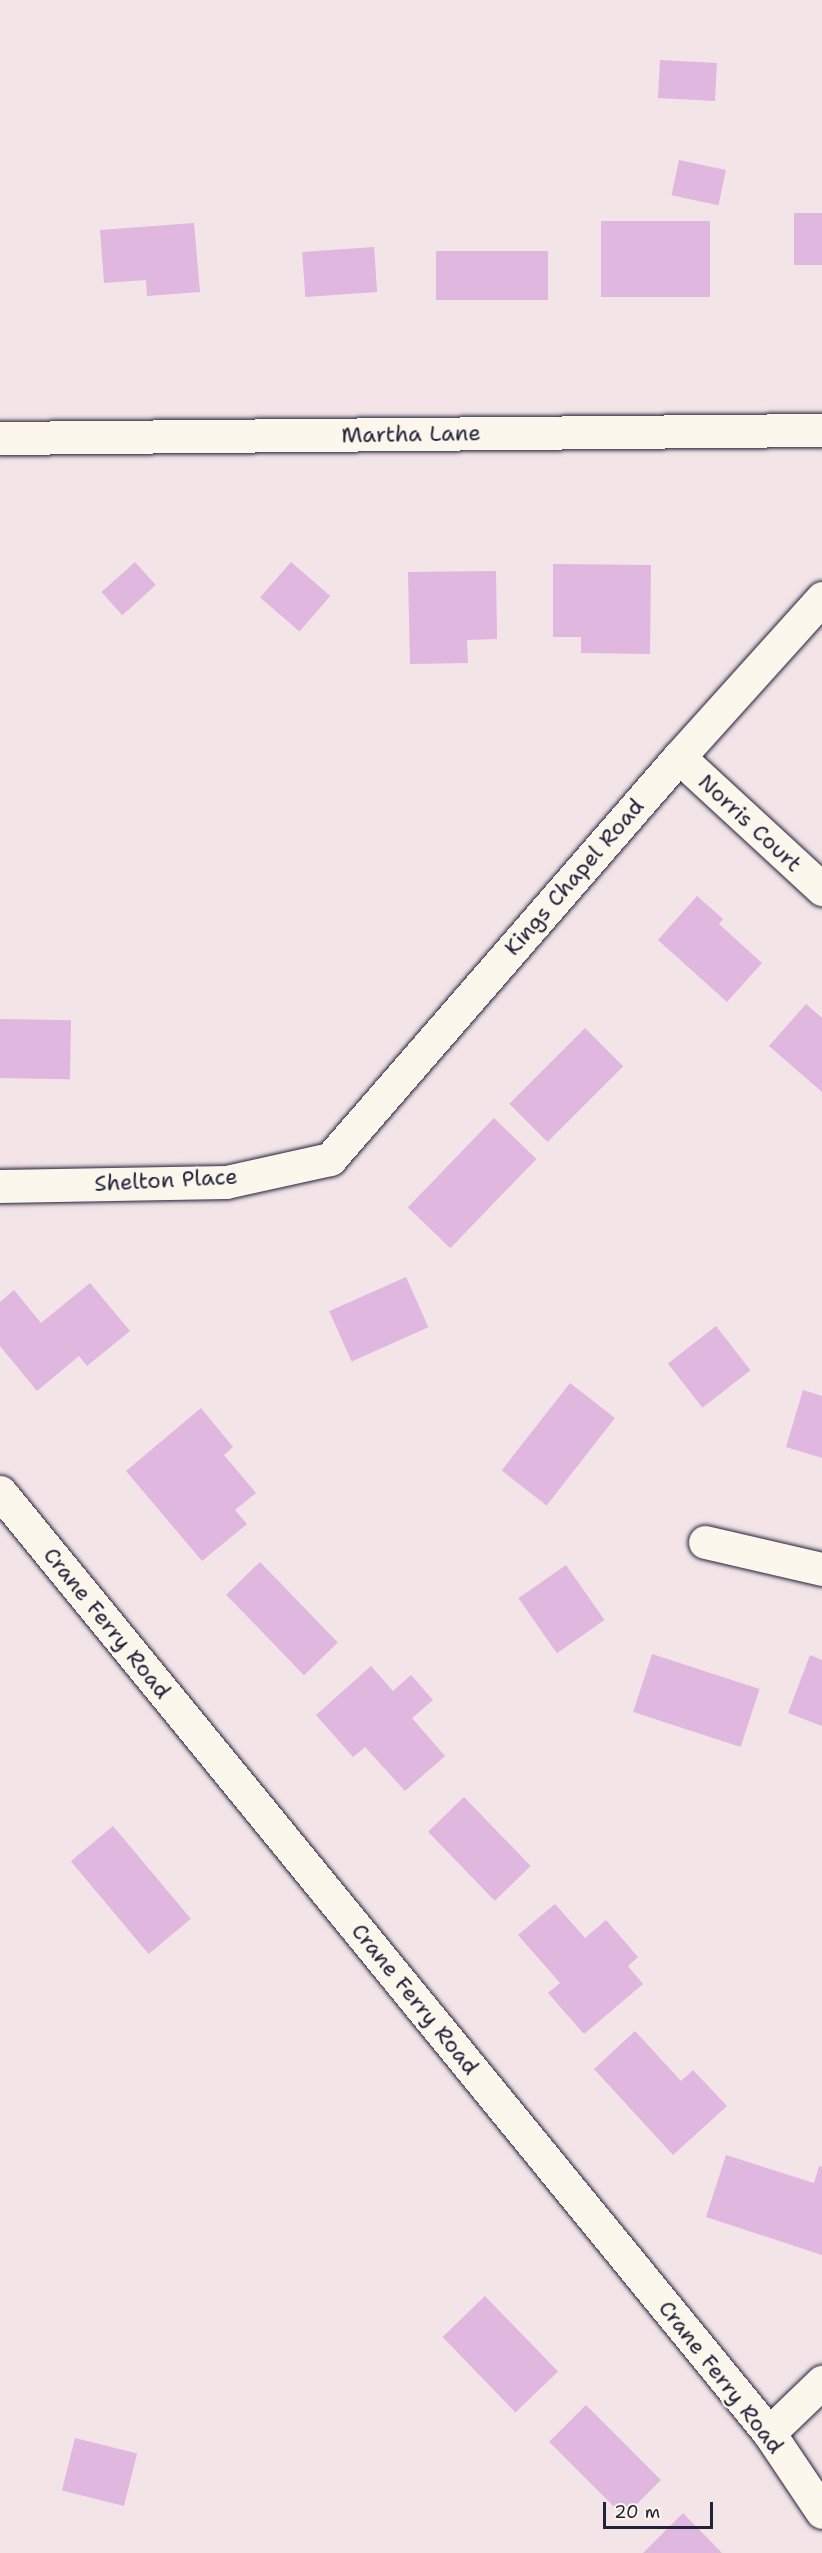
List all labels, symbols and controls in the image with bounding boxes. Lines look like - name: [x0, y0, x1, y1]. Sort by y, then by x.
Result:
- street label: Martha Lane: [341, 420, 481, 448]
- street label: Norris Court: [693, 769, 807, 877]
- street label: Kings Chapel Road: [499, 793, 649, 961]
- street label: Shelton Place: [94, 1163, 238, 1197]
- street label: Crane Ferry Road: [38, 1542, 176, 1704]
- street label: Crane Ferry Road: [346, 1918, 484, 2080]
- street label: Crane Ferry Road: [653, 2295, 789, 2459]
- scale bar: [606, 2490, 716, 2528]
- text: 20 m: [614, 2500, 660, 2524]

